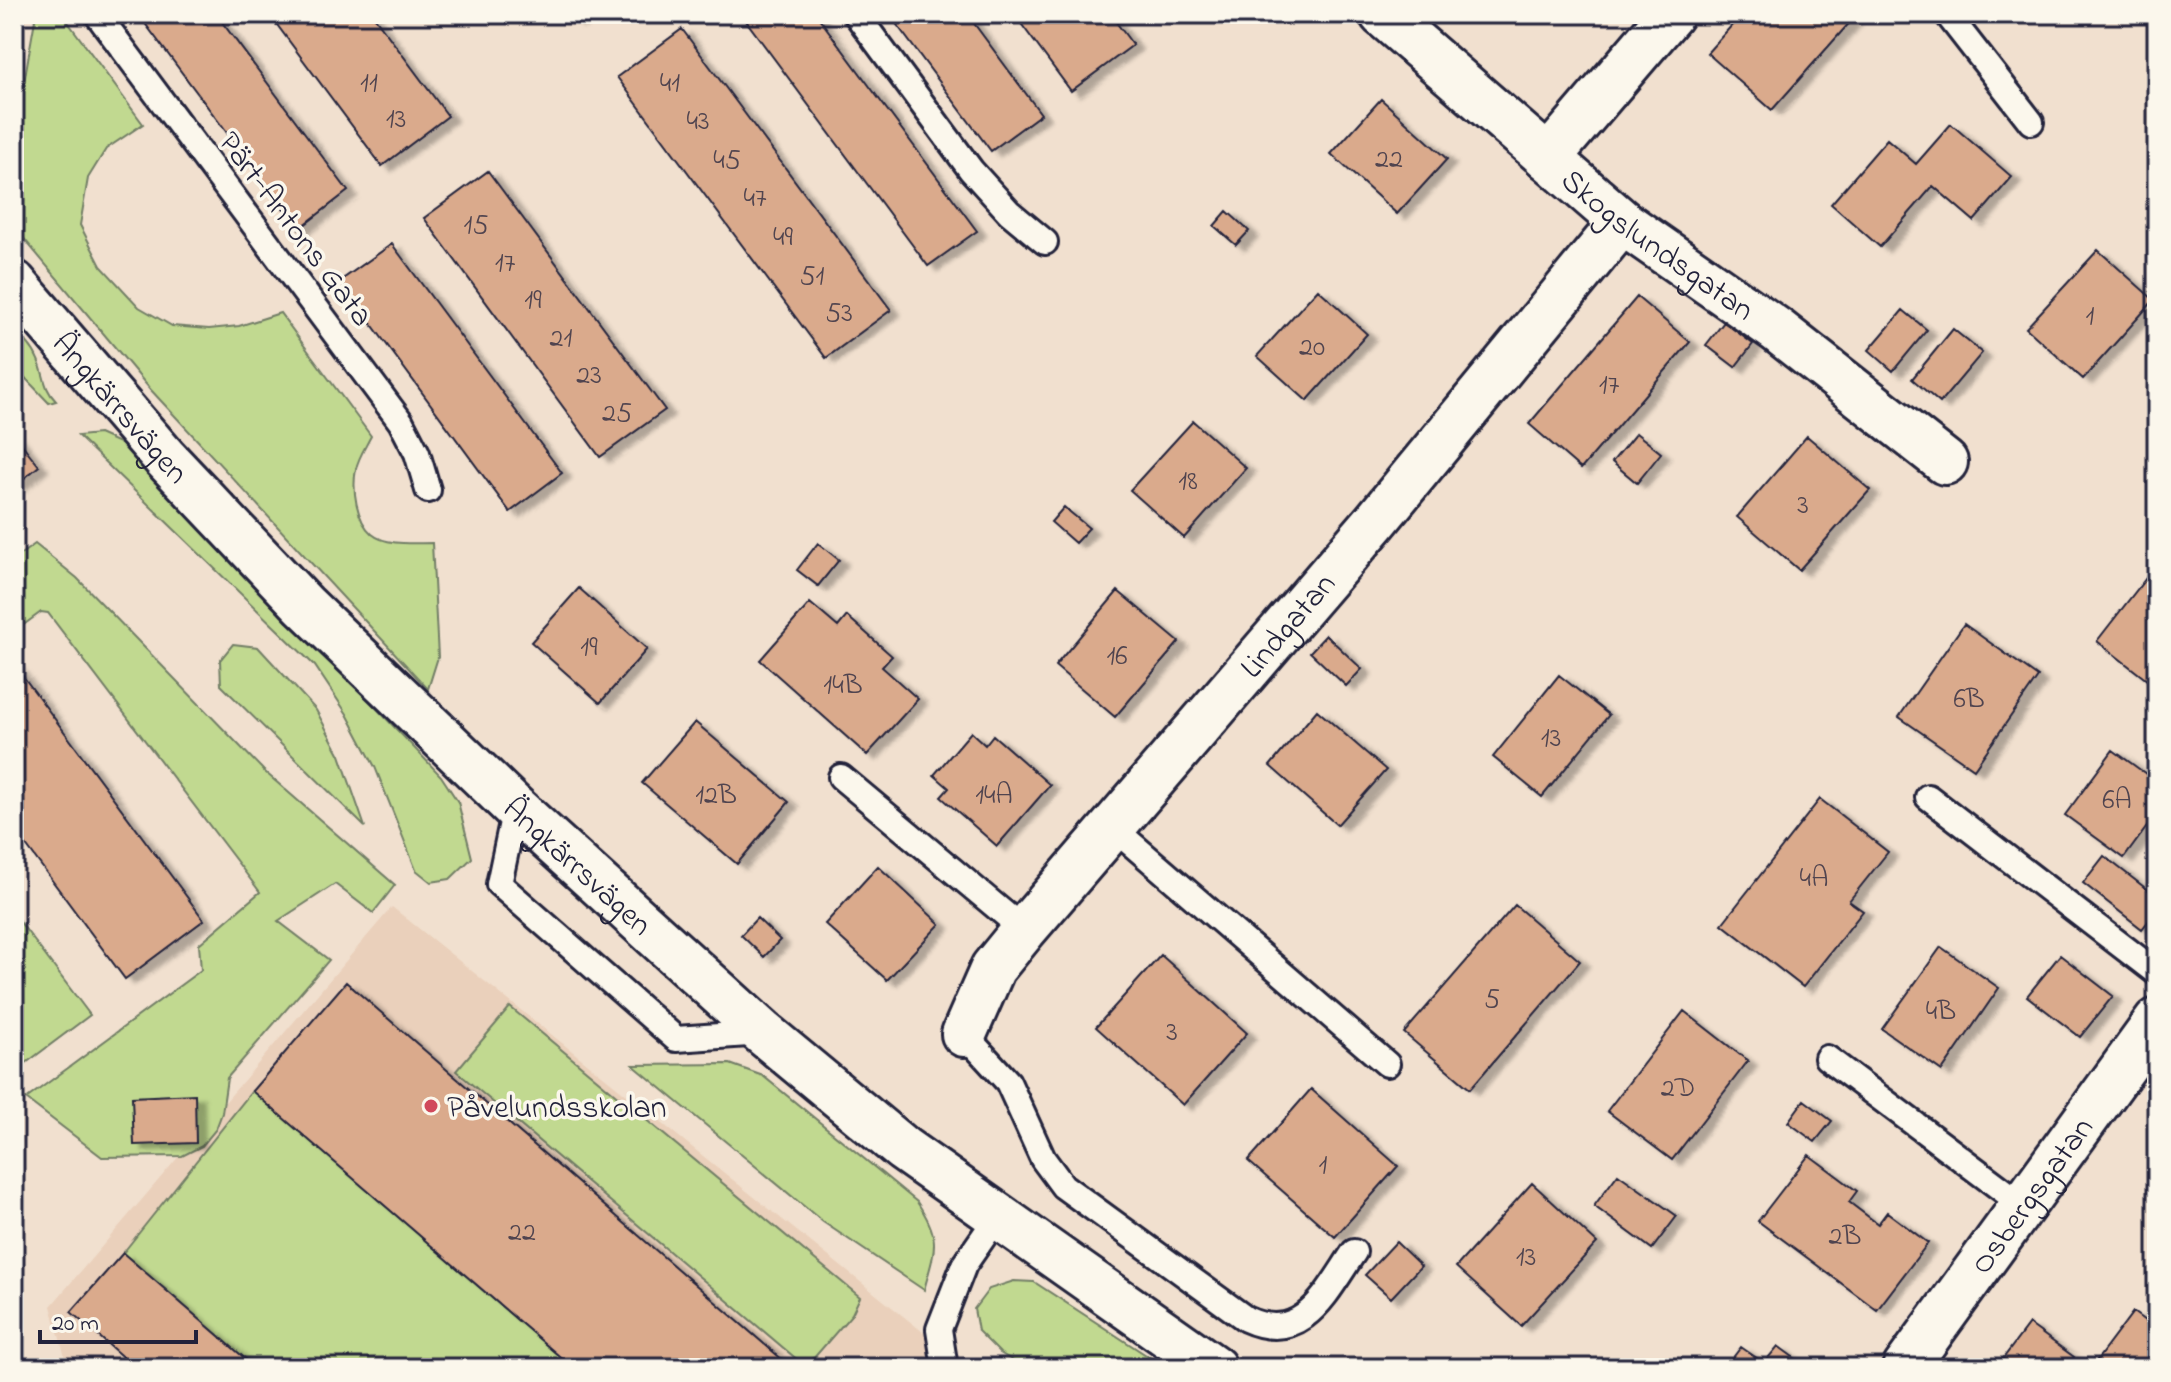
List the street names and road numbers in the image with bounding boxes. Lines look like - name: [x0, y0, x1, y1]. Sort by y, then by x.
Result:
- street label: Pärt-Antons Gata: [205, 123, 383, 338]
- street label: Skogslundsgatan: [1549, 159, 1763, 334]
- street label: Ängkärrsvägen: [39, 323, 198, 496]
- street label: Lindgatan: [1230, 563, 1349, 690]
- street label: Ängkärrsvägen: [491, 788, 662, 949]
- street label: Osbergsgatan: [1960, 1108, 2107, 1285]

